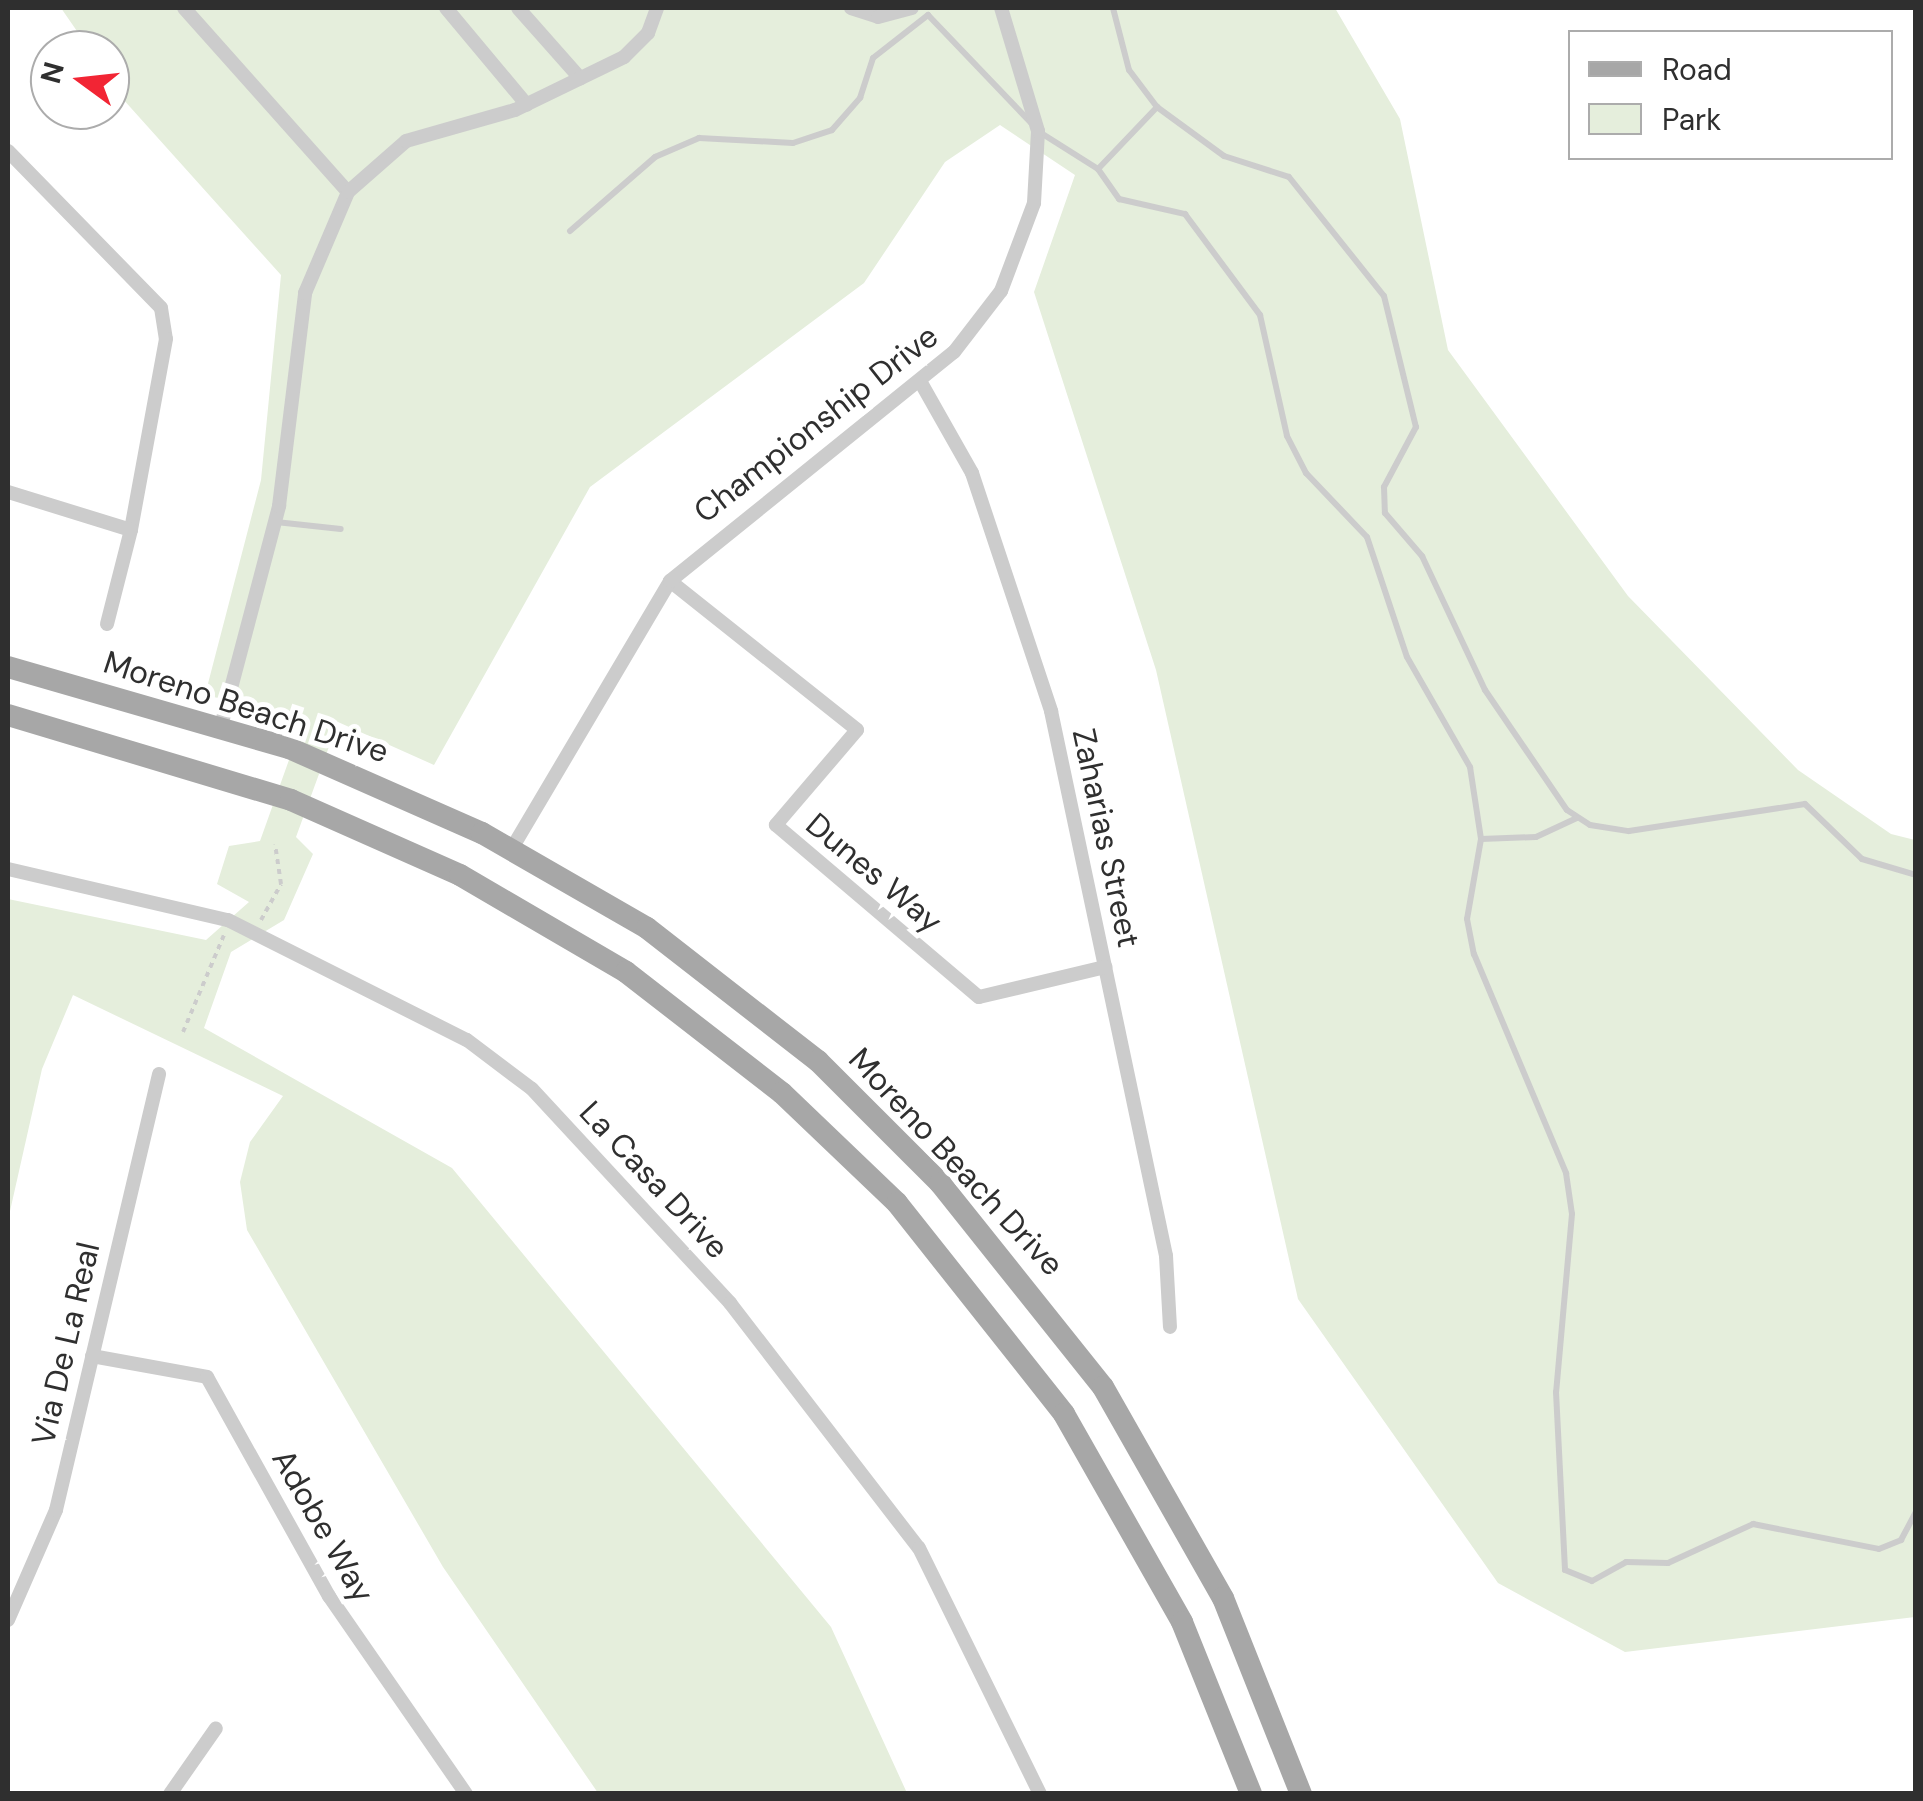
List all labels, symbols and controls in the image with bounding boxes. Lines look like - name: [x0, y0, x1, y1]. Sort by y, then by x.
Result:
- north arrow: [30, 30, 130, 130]
- legend: [1568, 30, 1893, 160]
- text: Road: [1662, 50, 1732, 89]
- text: N: [32, 58, 73, 87]
- text: Park: [1662, 100, 1721, 139]
- street label: Championship Drive: [686, 317, 946, 531]
- street label: Moreno Beach Drive: [99, 643, 393, 771]
- street label: Zaharias Street: [1064, 725, 1148, 951]
- street label: Dunes Way: [798, 805, 950, 941]
- street label: Moreno Beach Drive: [841, 1040, 1071, 1284]
- street label: La Casa Drive: [571, 1093, 737, 1267]
- street label: Via De La Real: [24, 1239, 108, 1449]
- street label: Adobe Way: [264, 1443, 382, 1609]

